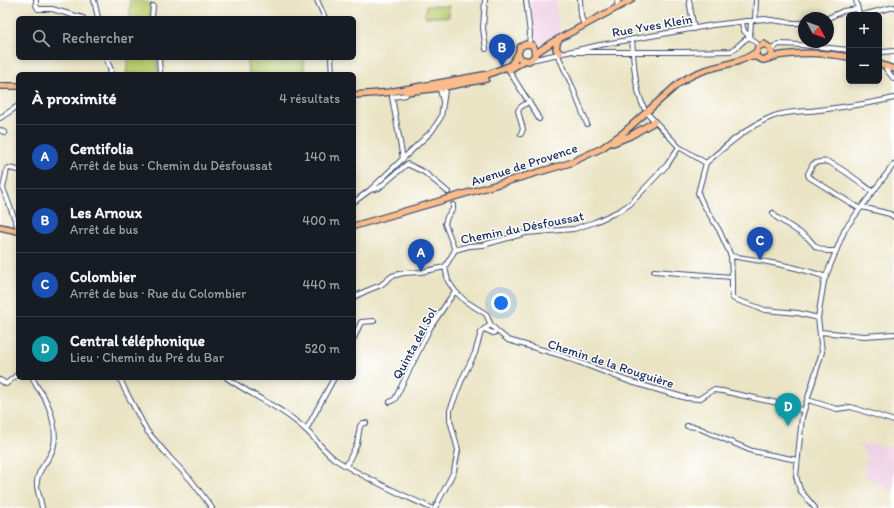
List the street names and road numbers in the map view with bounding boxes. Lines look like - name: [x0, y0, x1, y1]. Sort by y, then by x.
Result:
- street label: Rue Yves Klein: [611, 11, 694, 40]
- street label: Avenue de Provence: [469, 140, 579, 189]
- street label: Chemin du Désfoussat: [459, 208, 585, 247]
- street label: Quinta del Sol: [389, 304, 440, 382]
- street label: Chemin de la Rouguière: [546, 336, 676, 391]

